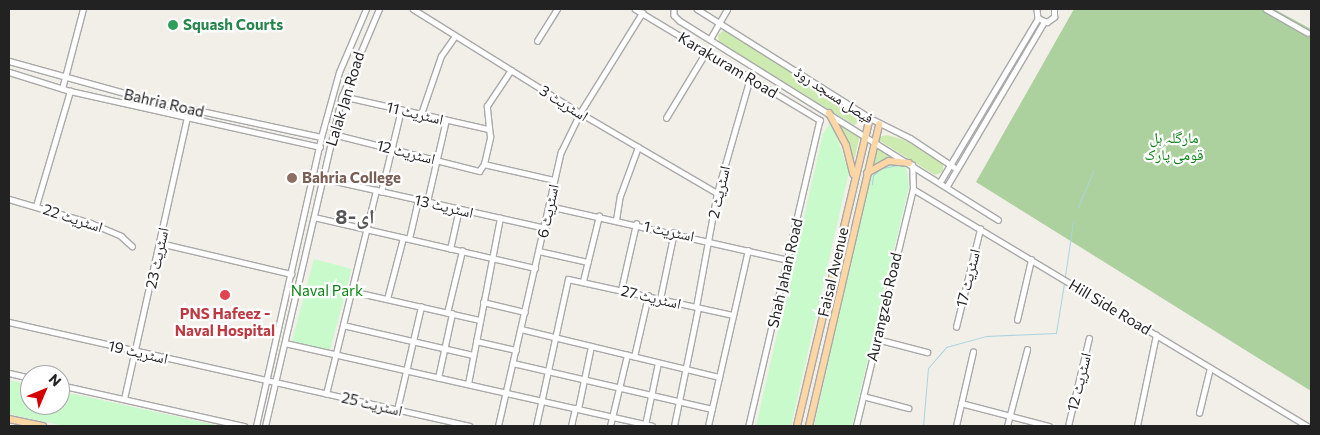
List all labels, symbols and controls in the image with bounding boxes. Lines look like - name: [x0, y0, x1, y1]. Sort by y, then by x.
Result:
- place label: Squash Courts: [183, 16, 283, 34]
- marker: Squash Courts: [167, 19, 179, 31]
- street label: Karakuram Road: [675, 28, 781, 102]
- street label: Lalak Jan Road: [322, 50, 368, 148]
- street label: فیصل مسجد روڈ: [791, 63, 877, 127]
- street label: اسٹریٹ 3: [536, 81, 592, 125]
- street label: Bahria Road: [122, 85, 206, 121]
- street label: اسٹریٹ 11: [385, 98, 445, 128]
- park label: مارگلہ ہل قومی پارک: [1145, 128, 1203, 163]
- street label: اسٹریٹ 12: [375, 136, 437, 168]
- street label: اسٹریٹ 2: [704, 164, 734, 220]
- place label: Bahria College: [302, 169, 401, 187]
- marker: Bahria College: [286, 172, 298, 184]
- street label: اسٹریٹ 6: [534, 183, 562, 239]
- street label: اسٹریٹ 13: [413, 190, 475, 222]
- street label: اسٹریٹ 22: [41, 200, 105, 236]
- district label: ای-8: [335, 204, 375, 228]
- street label: Shah Jahan Road: [764, 216, 806, 330]
- street label: اسٹریٹ 1: [642, 217, 696, 245]
- street label: Faisal Avenue: [814, 225, 852, 319]
- street label: اسٹریٹ 23: [142, 226, 172, 290]
- street label: اسٹریٹ 17: [952, 247, 984, 309]
- street label: Aurangzeb Road: [863, 251, 905, 363]
- street label: Hill Side Road: [1066, 275, 1154, 339]
- street label: اسٹریٹ 27: [619, 281, 683, 313]
- park label: Naval Park: [291, 282, 363, 300]
- marker: PNS Hafeez - Naval Hospital: [218, 288, 232, 302]
- place label: PNS Hafeez - Naval Hospital: [175, 304, 275, 339]
- street label: اسٹریٹ 19: [106, 336, 170, 368]
- street label: اسٹریٹ 12: [1063, 351, 1095, 413]
- north arrow: [20, 365, 70, 415]
- text: N: [46, 370, 65, 389]
- street label: اسٹریٹ 25: [340, 388, 404, 420]

